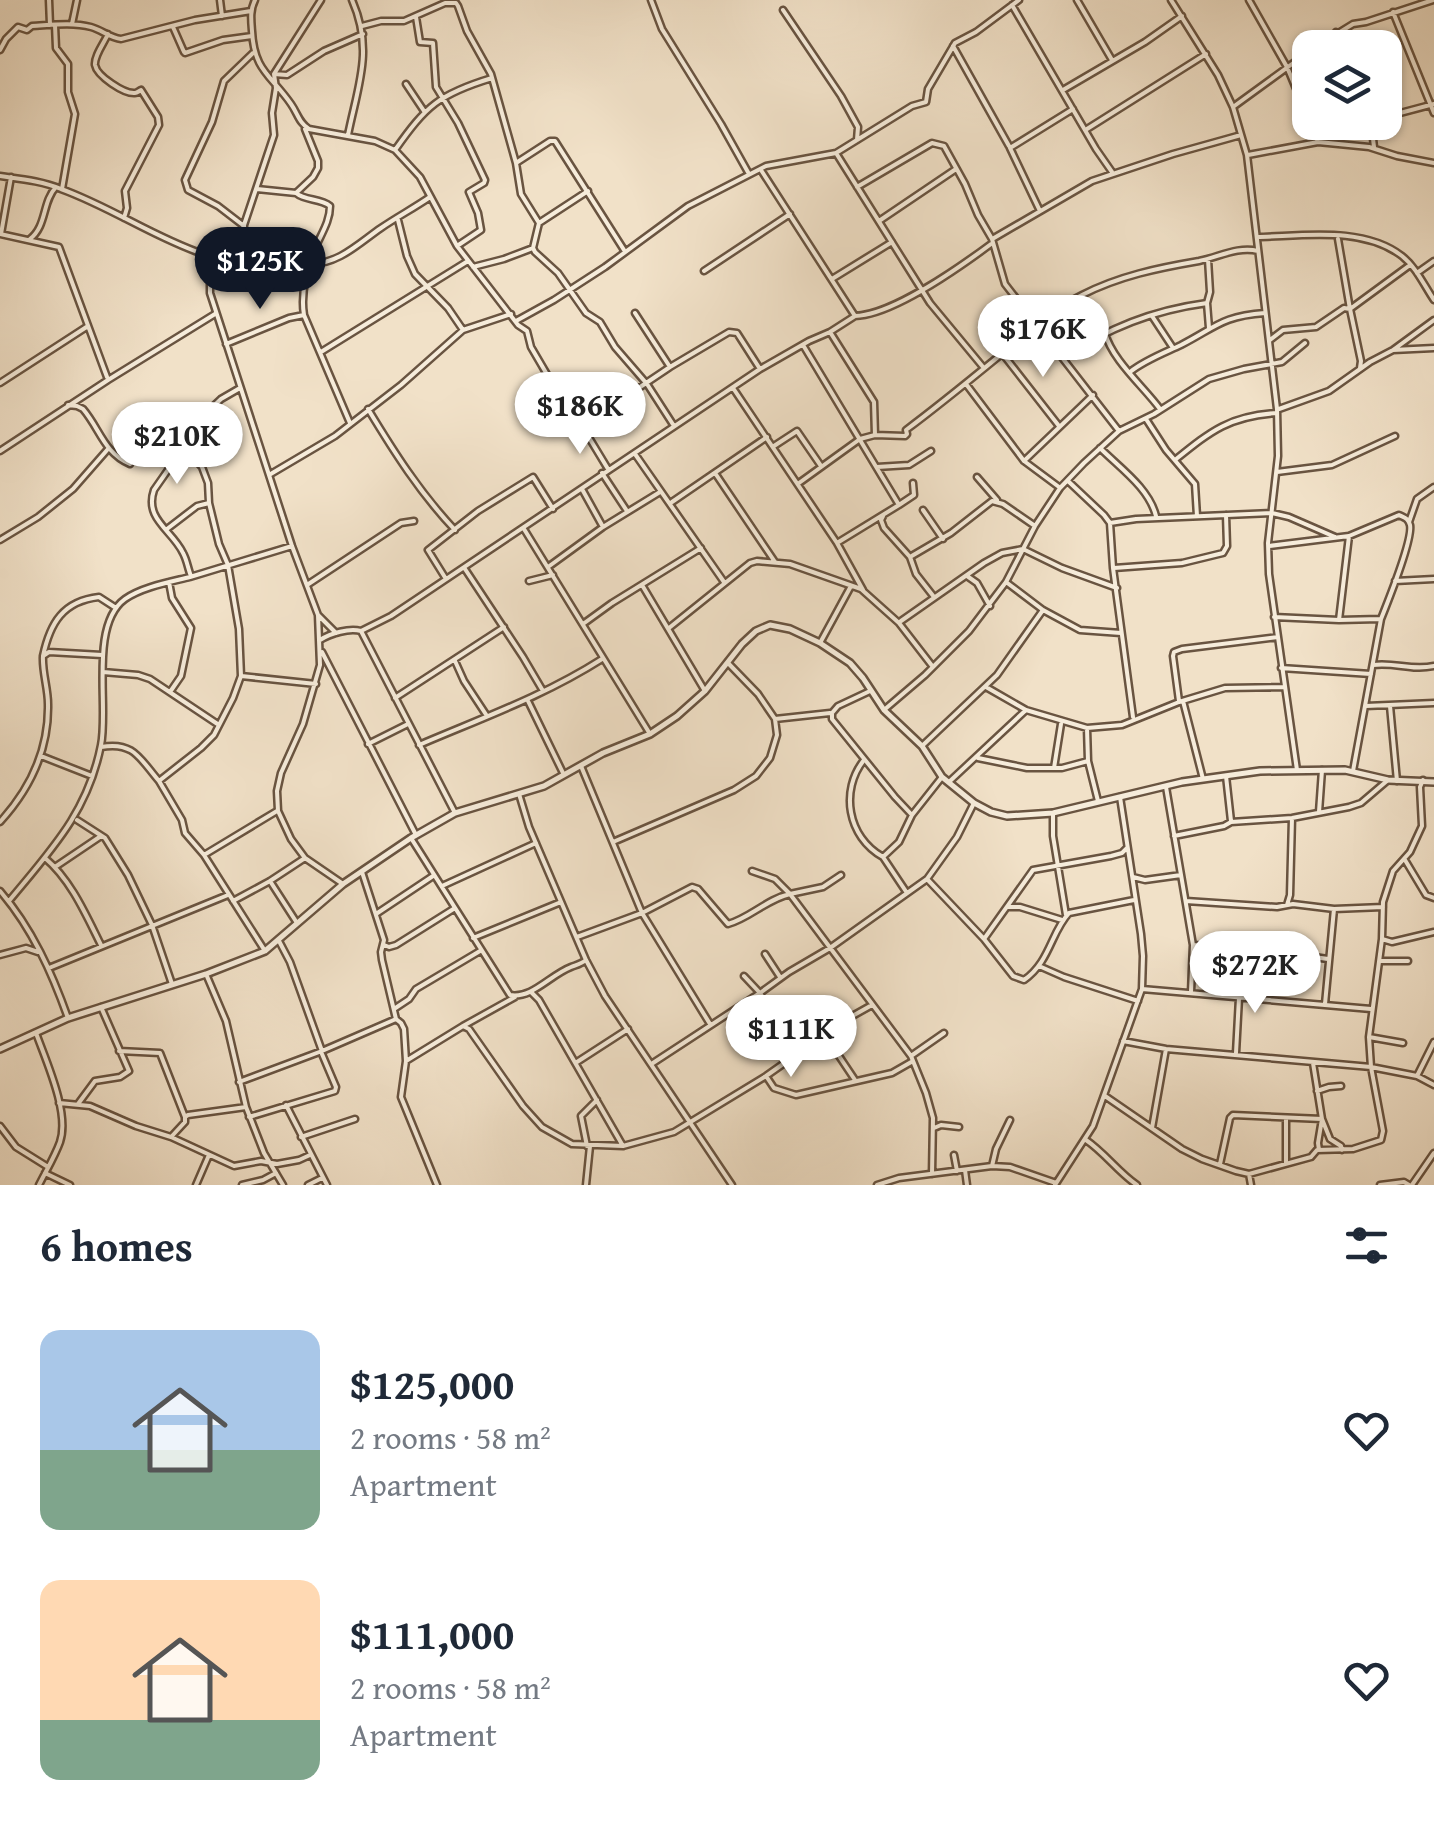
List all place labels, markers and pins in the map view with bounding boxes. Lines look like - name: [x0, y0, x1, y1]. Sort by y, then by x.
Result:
- pin: $125K: [190, 227, 330, 312]
- pin: $176K: [973, 295, 1113, 380]
- pin: $186K: [510, 372, 650, 457]
- pin: $210K: [107, 402, 247, 487]
- pin: $272K: [1185, 931, 1325, 1016]
- pin: $111K: [721, 995, 861, 1080]

